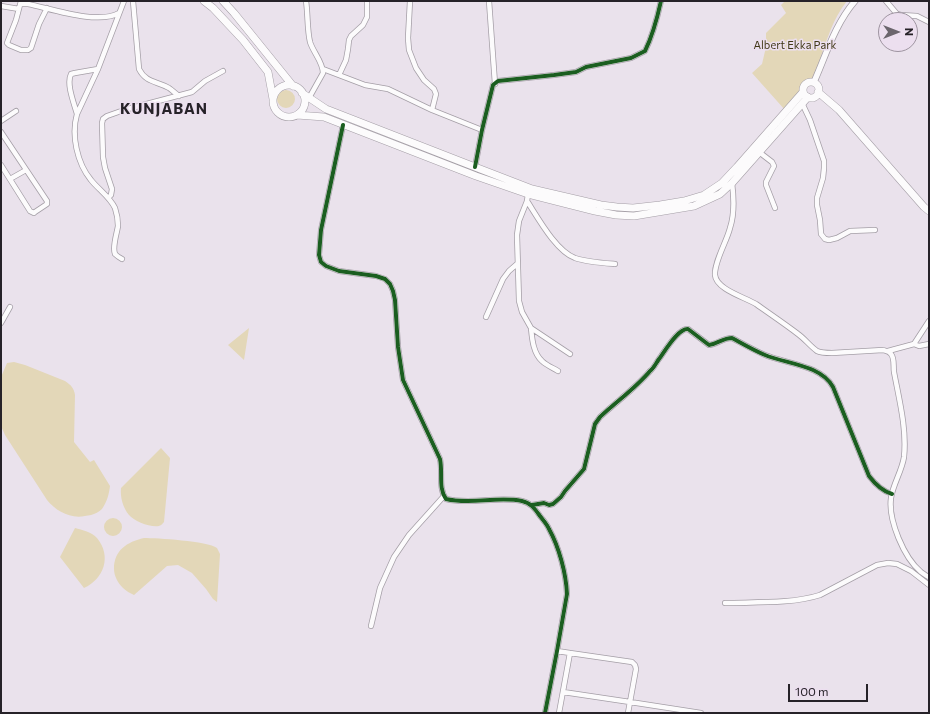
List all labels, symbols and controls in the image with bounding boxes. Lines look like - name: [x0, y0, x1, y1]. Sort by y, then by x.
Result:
- north arrow: [878, 12, 918, 52]
- text: N: [903, 28, 916, 36]
- park label: Albert Ekka Park: [753, 38, 837, 52]
- district label: KUNJABAN: [120, 100, 208, 118]
- scale bar: [790, 676, 870, 702]
- text: 100 m: [795, 684, 829, 698]

